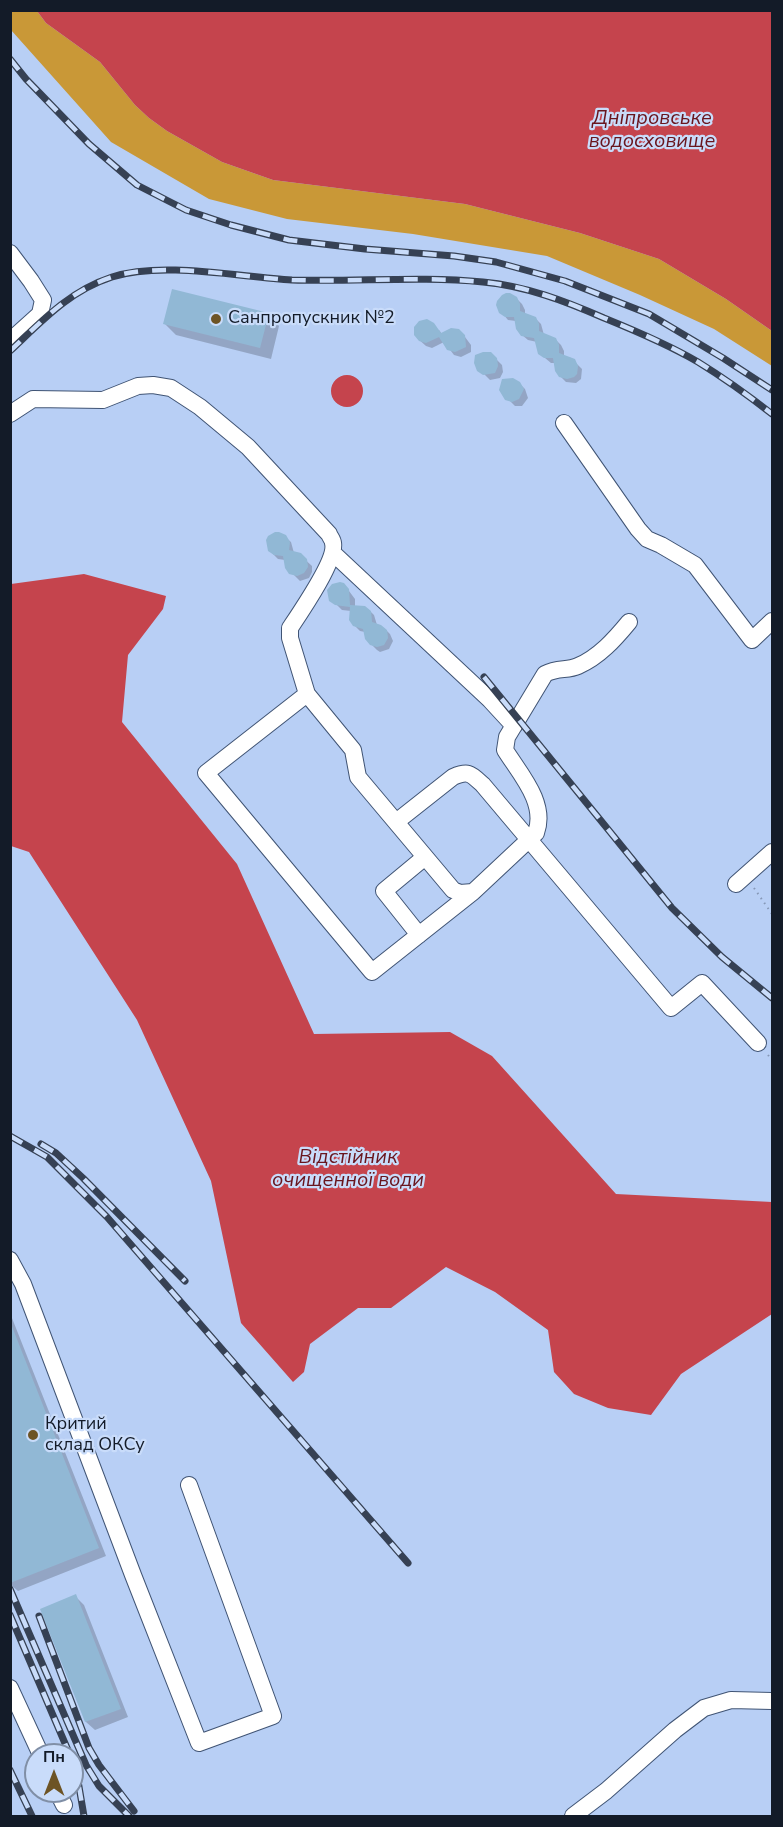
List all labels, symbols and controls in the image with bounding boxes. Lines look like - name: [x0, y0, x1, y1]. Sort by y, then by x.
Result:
- water label: Дніпровське водосховище: [589, 107, 715, 154]
- place label: Санпропускник №2: [228, 308, 395, 330]
- marker: Санпропускник №2: [209, 312, 223, 326]
- water label: Відстійник очищенної води: [272, 1146, 424, 1193]
- place label: Критий склад ОКСу: [45, 1414, 145, 1456]
- marker: Критий склад ОКСу: [26, 1428, 40, 1442]
- north arrow: [24, 1743, 84, 1803]
- text: Пн: [43, 1746, 65, 1768]

